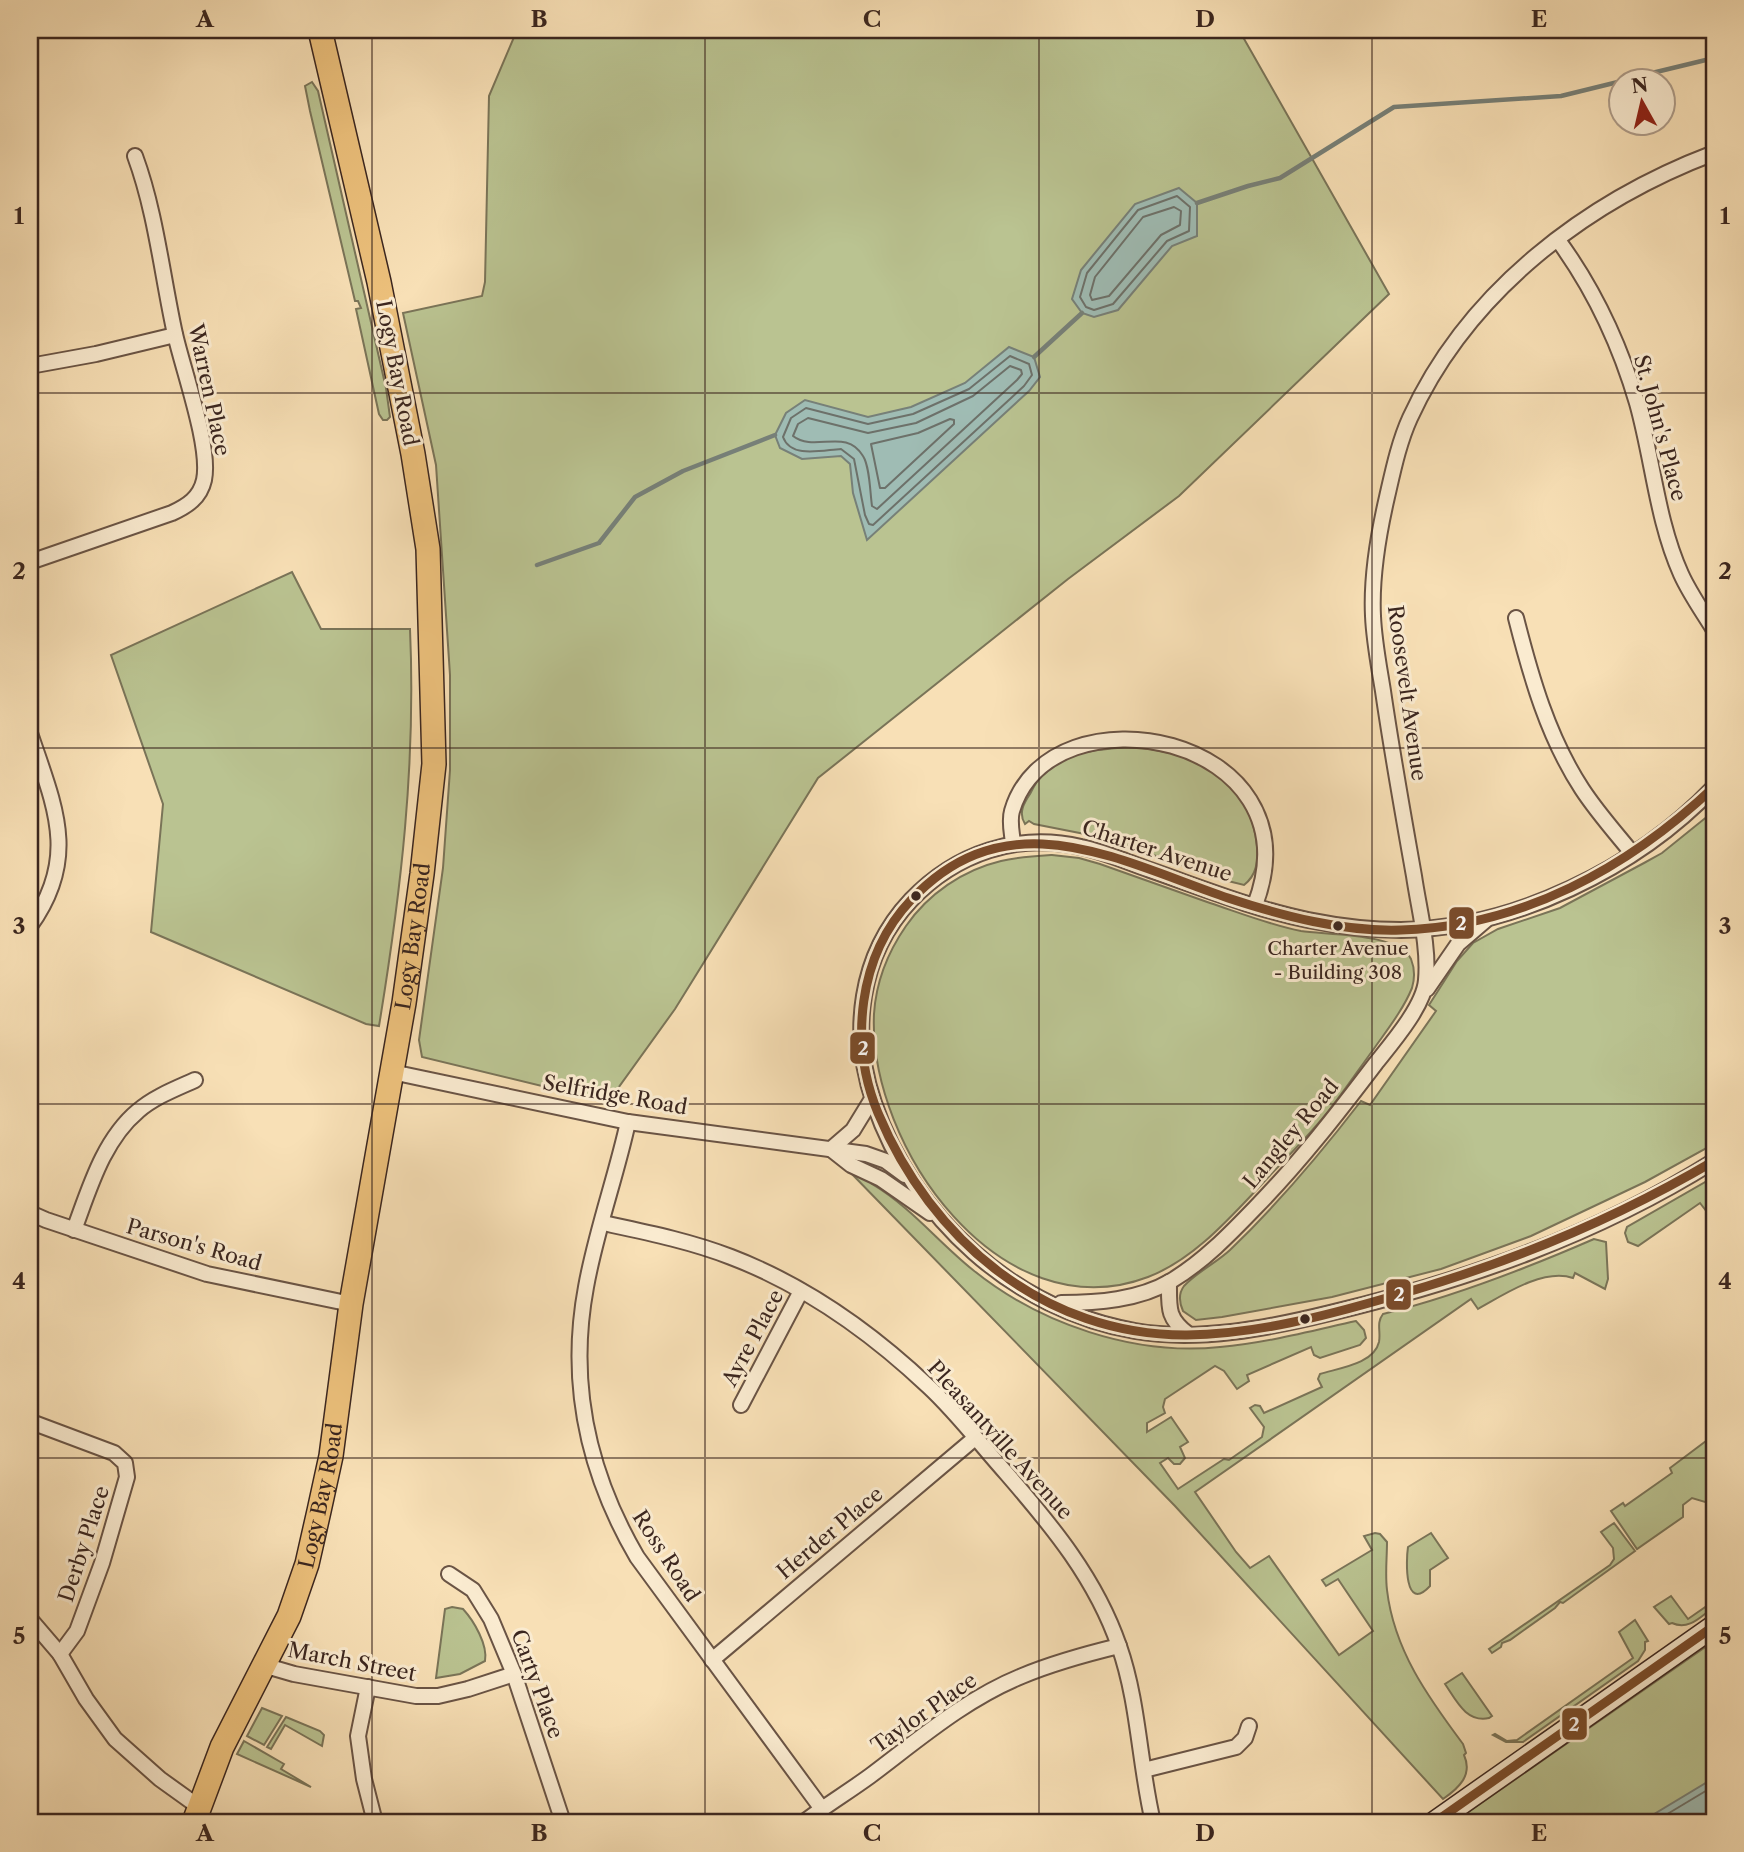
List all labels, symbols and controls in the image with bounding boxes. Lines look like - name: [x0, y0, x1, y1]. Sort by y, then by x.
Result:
- text: A: [195, 5, 215, 33]
- text: B: [530, 5, 548, 33]
- text: C: [863, 5, 881, 33]
- text: D: [1195, 5, 1215, 33]
- text: E: [1531, 5, 1547, 33]
- north arrow: [1608, 66, 1678, 136]
- text: N: [1630, 73, 1649, 98]
- text: 1: [14, 202, 25, 230]
- text: 1: [1720, 202, 1731, 230]
- street label: Logy Bay Road: [371, 298, 424, 448]
- street label: Warren Place: [183, 321, 236, 458]
- street label: St. John's Place: [1629, 352, 1692, 504]
- text: 2: [12, 557, 26, 585]
- text: 2: [1718, 557, 1732, 585]
- street label: Roosevelt Avenue: [1383, 604, 1432, 782]
- street label: Charter Avenue: [1079, 814, 1235, 887]
- street label: Logy Bay Road: [390, 861, 435, 1012]
- unlabelled marker: [909, 889, 923, 903]
- line badge: 2: [1448, 906, 1475, 940]
- text: 3: [13, 912, 26, 940]
- text: 2: [1455, 912, 1467, 935]
- text: 3: [1719, 912, 1732, 940]
- marker: Charter Avenue - Building 308: [1331, 919, 1345, 933]
- place label: Charter Avenue - Building 308: [1267, 937, 1409, 984]
- line badge: 2: [849, 1031, 876, 1065]
- text: 2: [857, 1037, 869, 1060]
- street label: Selfridge Road: [541, 1069, 690, 1120]
- street label: Langley Road: [1238, 1074, 1344, 1193]
- street label: Parson's Road: [124, 1213, 265, 1276]
- text: 4: [12, 1267, 26, 1295]
- text: 4: [1718, 1267, 1732, 1295]
- line badge: 2: [1385, 1278, 1412, 1311]
- text: 2: [1393, 1283, 1405, 1306]
- street label: Ayre Place: [716, 1285, 788, 1391]
- unlabelled marker: [1298, 1312, 1312, 1326]
- street label: Pleasantville Avenue: [922, 1355, 1078, 1524]
- street label: Logy Bay Road: [293, 1421, 347, 1571]
- street label: Herder Place: [772, 1481, 888, 1584]
- street label: Derby Place: [53, 1483, 114, 1605]
- street label: Ross Road: [628, 1505, 705, 1606]
- text: 5: [13, 1622, 25, 1650]
- text: 5: [1719, 1622, 1731, 1650]
- street label: Carty Place: [506, 1626, 569, 1742]
- street label: March Street: [286, 1637, 419, 1686]
- street label: Taylor Place: [866, 1667, 981, 1758]
- line badge: 2: [1561, 1707, 1588, 1741]
- text: 2: [1568, 1713, 1580, 1736]
- text: A: [195, 1819, 215, 1847]
- text: B: [530, 1819, 548, 1847]
- text: C: [863, 1819, 881, 1847]
- text: D: [1195, 1819, 1215, 1847]
- text: E: [1531, 1819, 1547, 1847]

